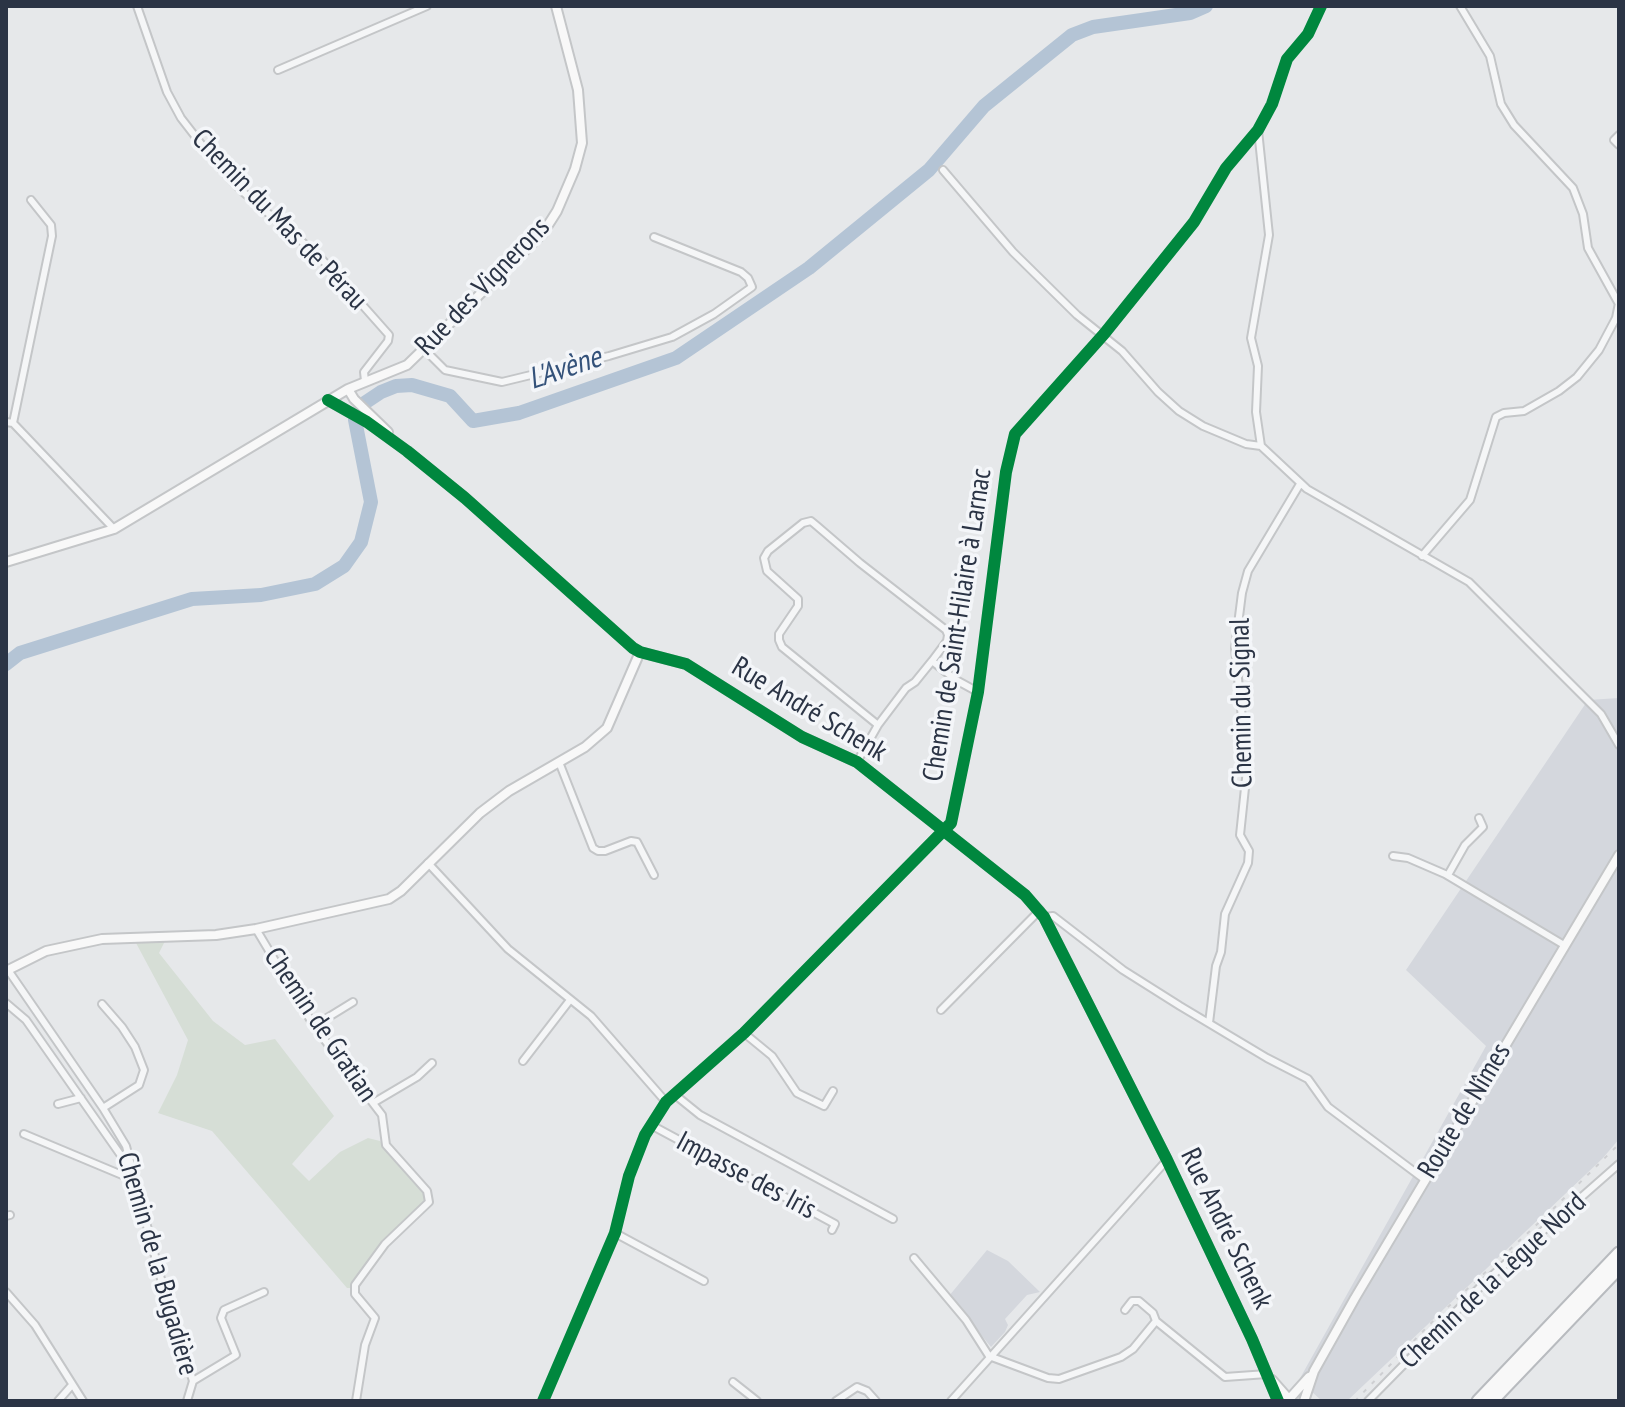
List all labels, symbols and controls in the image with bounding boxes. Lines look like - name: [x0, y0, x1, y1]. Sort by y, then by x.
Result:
- street label: Chemin du Mas de Pérau: [184, 123, 374, 317]
- street label: Rue des Vignerons: [409, 211, 557, 363]
- water label: L'Avène: [524, 340, 606, 398]
- street label: Chemin de Saint-Hilaire à Larnac: [917, 466, 999, 784]
- street label: Chemin du Signal: [1224, 618, 1260, 788]
- street label: Rue André Schenk: [725, 651, 893, 769]
- street label: Chemin de Gratian: [256, 941, 384, 1109]
- street label: Route de Nîmes: [1412, 1037, 1518, 1185]
- street label: Impasse des Iris: [670, 1125, 822, 1227]
- street label: Rue André Schenk: [1173, 1143, 1279, 1315]
- street label: Chemin de la Bugadière: [109, 1149, 205, 1379]
- street label: Chemin de la Lègue Nord: [1393, 1186, 1593, 1376]

